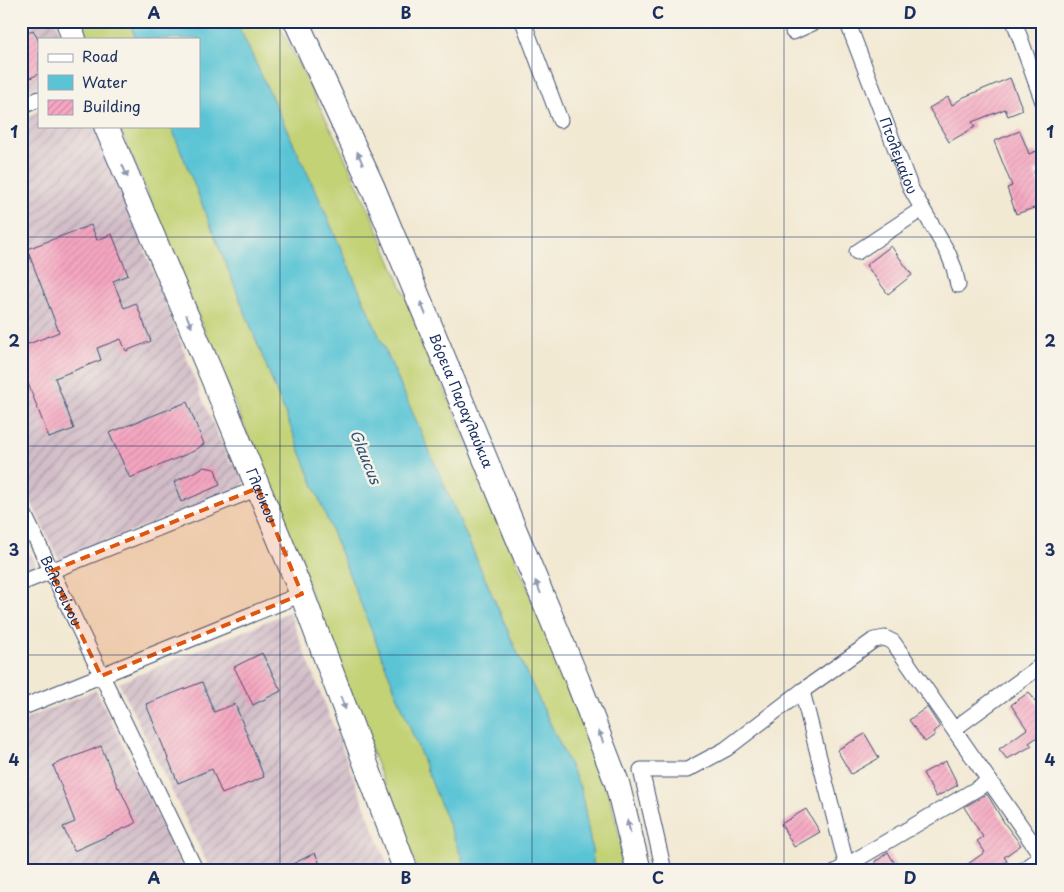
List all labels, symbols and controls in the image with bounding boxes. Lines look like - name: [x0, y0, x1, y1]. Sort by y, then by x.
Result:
- text: A: [148, 0, 161, 24]
- text: B: [401, 0, 412, 24]
- text: C: [652, 0, 664, 24]
- text: D: [904, 0, 916, 24]
- legend: [38, 38, 200, 128]
- text: Road: [82, 44, 118, 67]
- text: Water: [82, 70, 127, 93]
- text: Building: [82, 94, 141, 117]
- street label: Πτολεμαίου: [875, 114, 923, 198]
- text: 1: [10, 119, 18, 143]
- text: 1: [1046, 119, 1054, 143]
- one-way arrow: [356, 151, 364, 165]
- one-way arrow: [121, 164, 129, 178]
- one-way arrow: [418, 301, 426, 315]
- one-way arrow: [185, 313, 193, 328]
- text: 2: [8, 328, 20, 352]
- text: 2: [1044, 328, 1056, 352]
- street label: Βόρεια Παραγλαύκια: [424, 330, 499, 471]
- water label: Glaucus: [345, 426, 388, 489]
- street label: Γλαύκου: [241, 465, 283, 526]
- text: 3: [9, 537, 19, 561]
- text: 3: [1045, 537, 1055, 561]
- one-way arrow: [281, 544, 289, 558]
- street label: Βελεστίνου: [36, 552, 87, 629]
- one-way arrow: [534, 580, 542, 594]
- one-way arrow: [339, 696, 347, 711]
- one-way arrow: [596, 730, 604, 744]
- text: 4: [9, 747, 20, 771]
- text: 4: [1045, 747, 1056, 771]
- one-way arrow: [625, 819, 633, 834]
- text: A: [148, 865, 161, 889]
- text: B: [401, 865, 412, 889]
- text: C: [652, 865, 664, 889]
- text: D: [904, 865, 916, 889]

